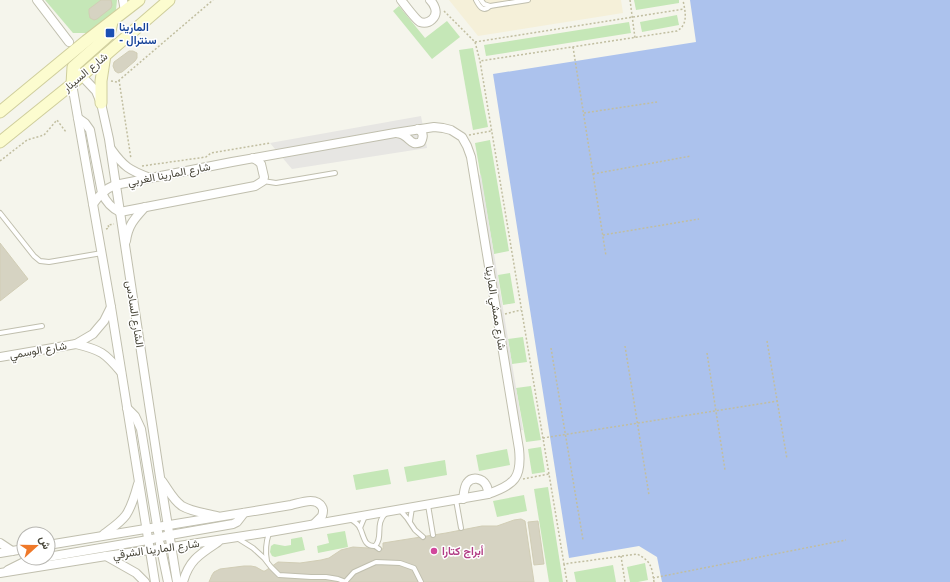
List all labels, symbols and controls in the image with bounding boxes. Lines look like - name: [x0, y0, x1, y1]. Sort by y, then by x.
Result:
- place label: المارينا - سنترال: [119, 20, 157, 47]
- marker: المارينا - سنترال: [104, 27, 116, 39]
- street label: شارع السينار: [59, 49, 111, 96]
- street label: شارع المارينا الغربي: [126, 159, 212, 192]
- street label: شارع ممشي المارينا: [479, 265, 510, 352]
- street label: الشارع السادس: [122, 280, 147, 349]
- street label: شارع الوسمي: [8, 338, 69, 365]
- north arrow: [16, 526, 56, 566]
- text: ش: [36, 534, 54, 551]
- street label: شارع المارينا الشرقي: [112, 536, 201, 565]
- place label: أبراج كتارا: [442, 544, 484, 559]
- marker: أبراج كتارا: [429, 546, 439, 556]

